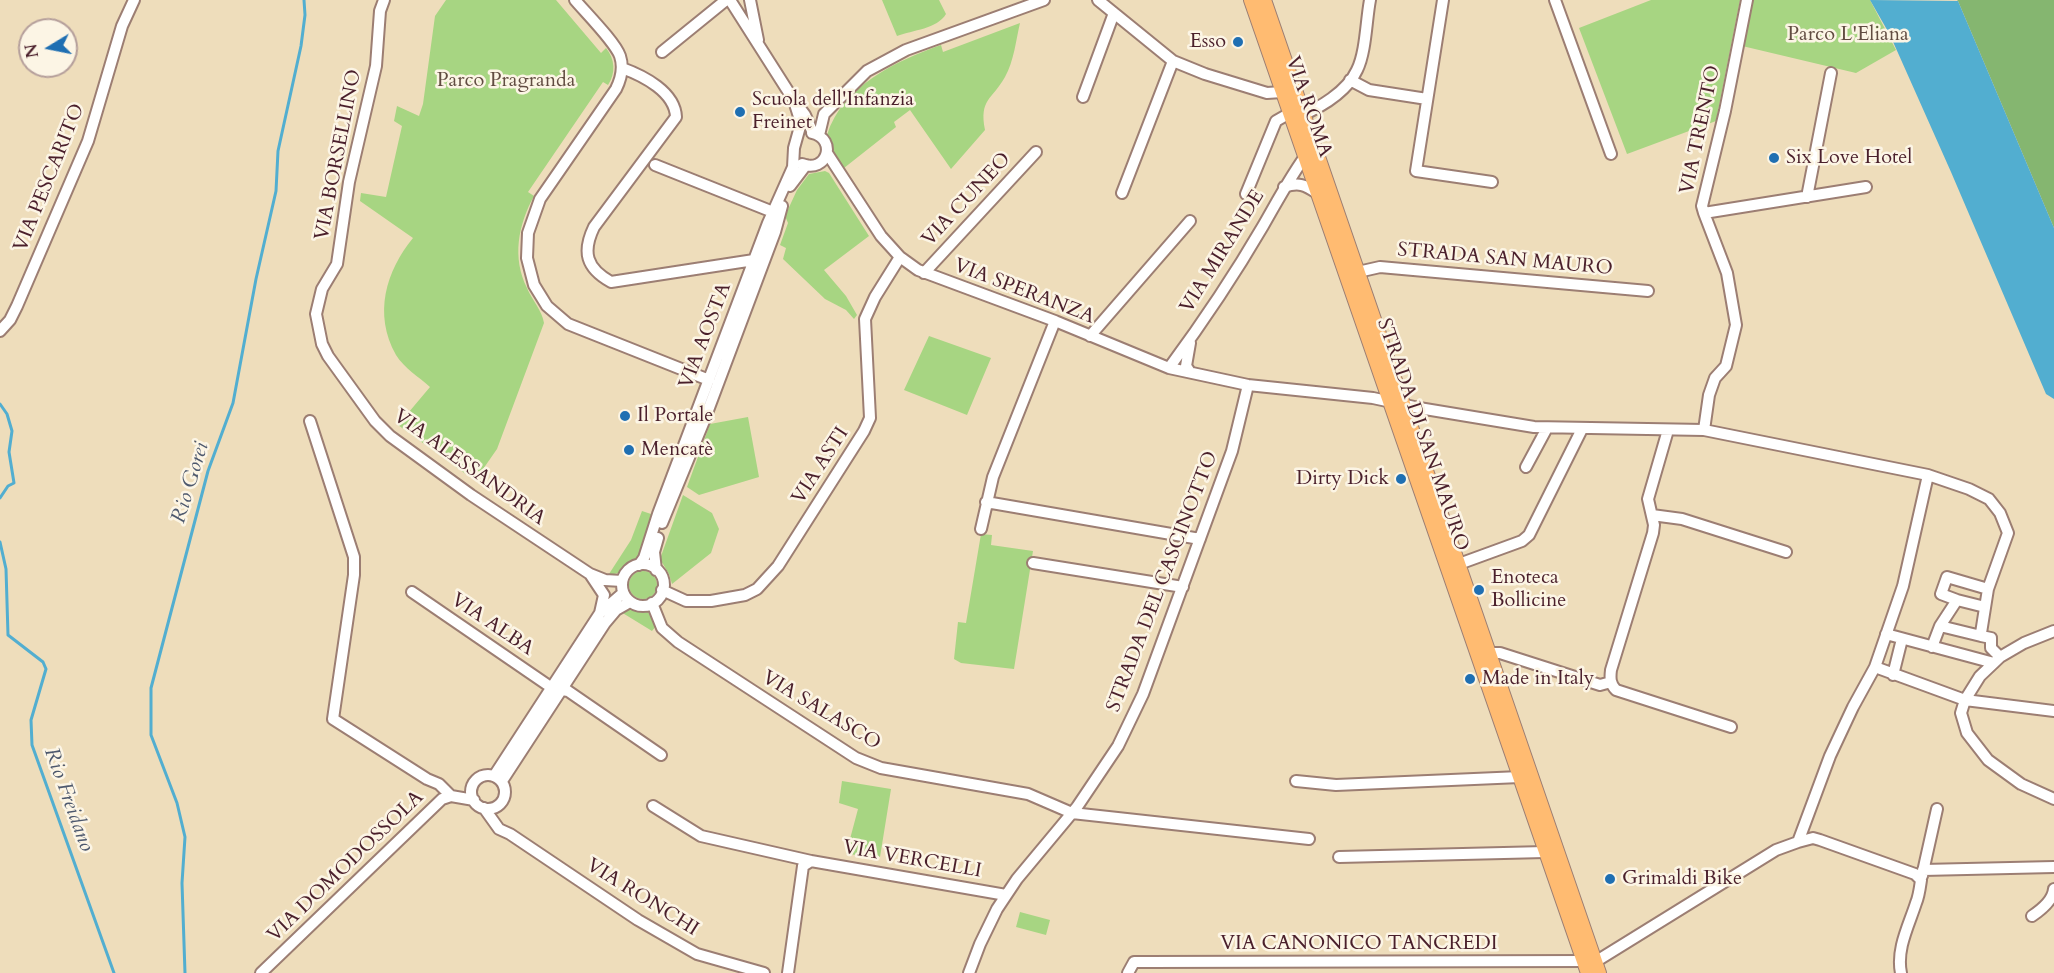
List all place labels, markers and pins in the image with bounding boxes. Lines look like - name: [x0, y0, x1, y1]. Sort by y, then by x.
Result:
- place label: Esso: [1189, 30, 1226, 54]
- marker: Esso: [1231, 35, 1245, 49]
- place label: Scuola dell'Infanzia Freinet: [752, 88, 914, 135]
- marker: Scuola dell'Infanzia Freinet: [733, 105, 747, 119]
- place label: Six Love Hotel: [1786, 146, 1912, 170]
- marker: Six Love Hotel: [1767, 151, 1781, 165]
- place label: Il Portale: [637, 404, 713, 428]
- marker: Il Portale: [618, 409, 632, 423]
- place label: Mencatè: [641, 438, 713, 462]
- marker: Mencatè: [622, 443, 636, 457]
- place label: Dirty Dick: [1296, 467, 1389, 491]
- marker: Dirty Dick: [1394, 472, 1408, 486]
- place label: Enoteca Bollicine: [1491, 566, 1566, 613]
- marker: Enoteca Bollicine: [1472, 583, 1486, 597]
- place label: Made in Italy: [1482, 667, 1594, 691]
- marker: Made in Italy: [1463, 672, 1477, 686]
- place label: Grimaldi Bike: [1622, 867, 1742, 891]
- marker: Grimaldi Bike: [1603, 872, 1617, 886]

